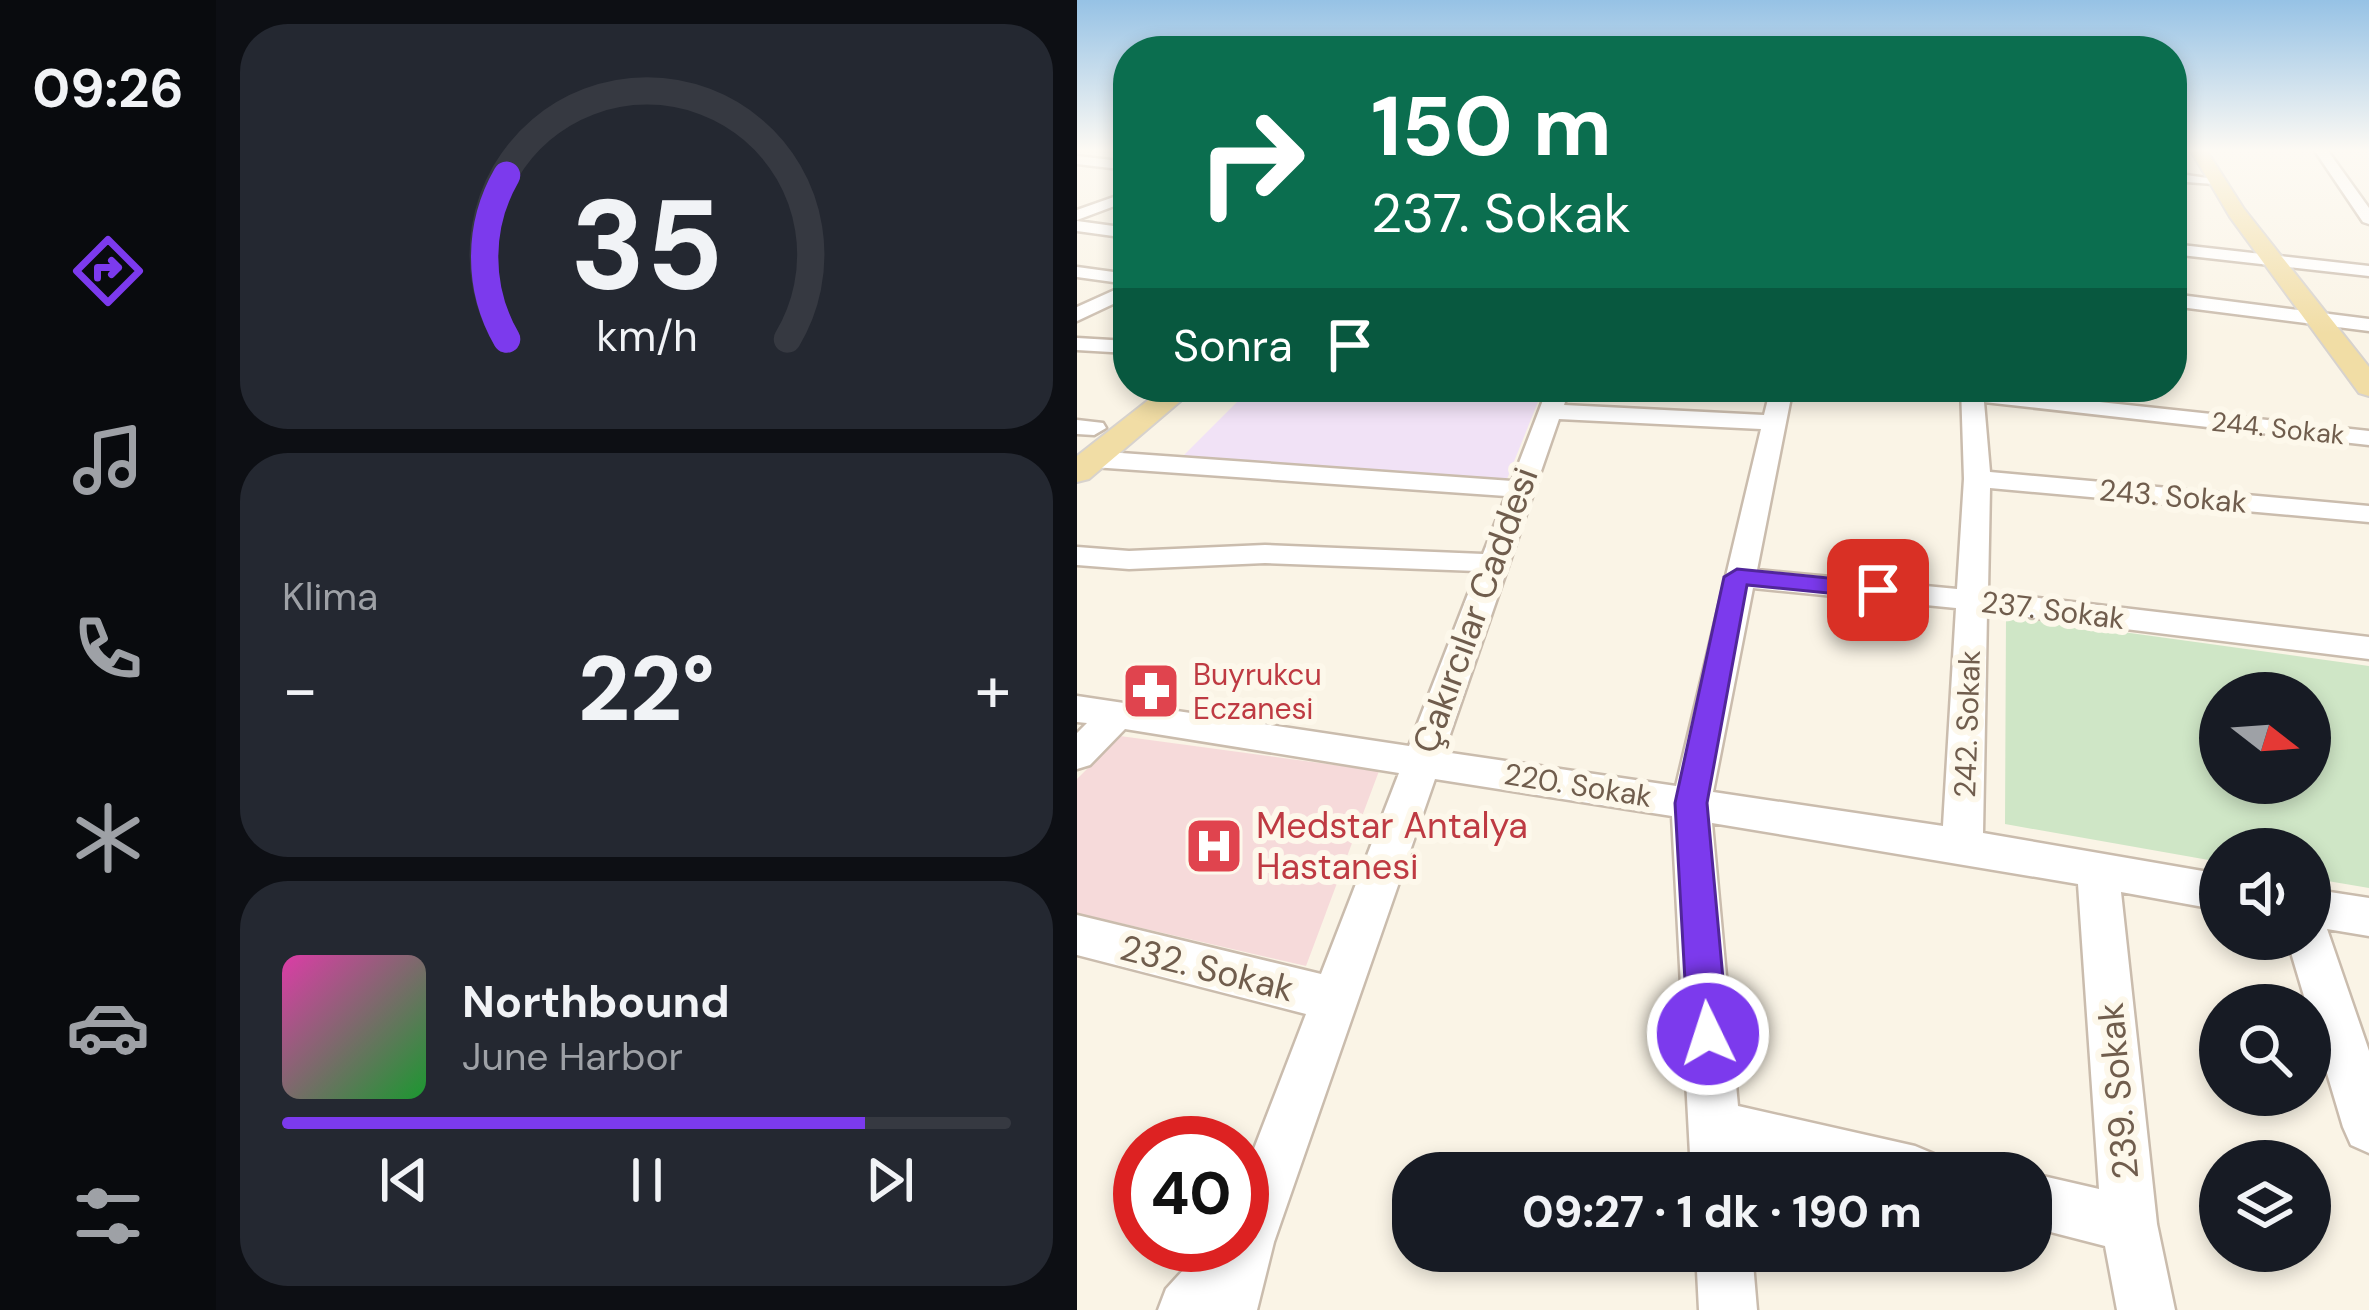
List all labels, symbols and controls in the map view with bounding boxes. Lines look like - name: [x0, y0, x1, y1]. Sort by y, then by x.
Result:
- text: 09:26: [32, 53, 184, 124]
- text: 150 m: [1371, 72, 1612, 181]
- icon: right: [1173, 84, 1329, 240]
- text: 35: [570, 165, 723, 328]
- text: 237. Sokak: [1371, 178, 1631, 249]
- icon: directions: [66, 229, 150, 313]
- text: km/h: [596, 308, 697, 364]
- icon: arrive: [1317, 312, 1383, 378]
- text: Sonra: [1173, 316, 1293, 375]
- street label: 244. Sokak: [2210, 404, 2347, 452]
- icon: music: [66, 418, 150, 502]
- street label: Çakırcılar Caddesi: [1402, 461, 1548, 759]
- street label: 243. Sokak: [2097, 470, 2249, 522]
- pin: [1827, 539, 1929, 641]
- icon: arrive: [1845, 557, 1911, 623]
- text: Klima: [282, 571, 378, 622]
- street label: 237. Sokak: [1979, 582, 2127, 638]
- icon: phone: [66, 607, 150, 691]
- text: 22°: [578, 631, 715, 748]
- text: −: [282, 647, 318, 732]
- text: +: [975, 647, 1011, 732]
- street label: 242. Sokak: [1945, 649, 1989, 799]
- place label: Buyrukcu Eczanesi: [1193, 655, 1322, 728]
- pharmacy icon: Buyrukcu Eczanesi: [1120, 660, 1182, 722]
- north arrow: [2199, 672, 2331, 804]
- map controls: [2199, 672, 2331, 1272]
- street label: 220. Sokak: [1501, 754, 1655, 816]
- icon: climate: [66, 796, 150, 880]
- place label: Medstar Antalya Hastanesi: [1256, 802, 1528, 890]
- hospital icon: Medstar Antalya Hastanesi: [1183, 815, 1245, 877]
- button: sound: [2199, 828, 2331, 960]
- street label: 232. Sokak: [1115, 924, 1299, 1012]
- position arrow: [1645, 971, 1771, 1097]
- text: Northbound: [462, 972, 730, 1031]
- button: search: [2199, 984, 2331, 1116]
- icon: car: [66, 985, 150, 1069]
- street label: 239. Sokak: [2087, 1001, 2149, 1181]
- text: June Harbor: [462, 1031, 683, 1082]
- speed limit sign: 40: [1113, 1116, 1269, 1272]
- button: layers: [2199, 1140, 2331, 1272]
- icon: previous: [371, 1147, 437, 1213]
- icon: pause: [614, 1147, 680, 1213]
- icon: next: [857, 1147, 923, 1213]
- icon: filters: [66, 1174, 150, 1258]
- text: 09:27 · 1 dk · 190 m: [1522, 1182, 1922, 1241]

